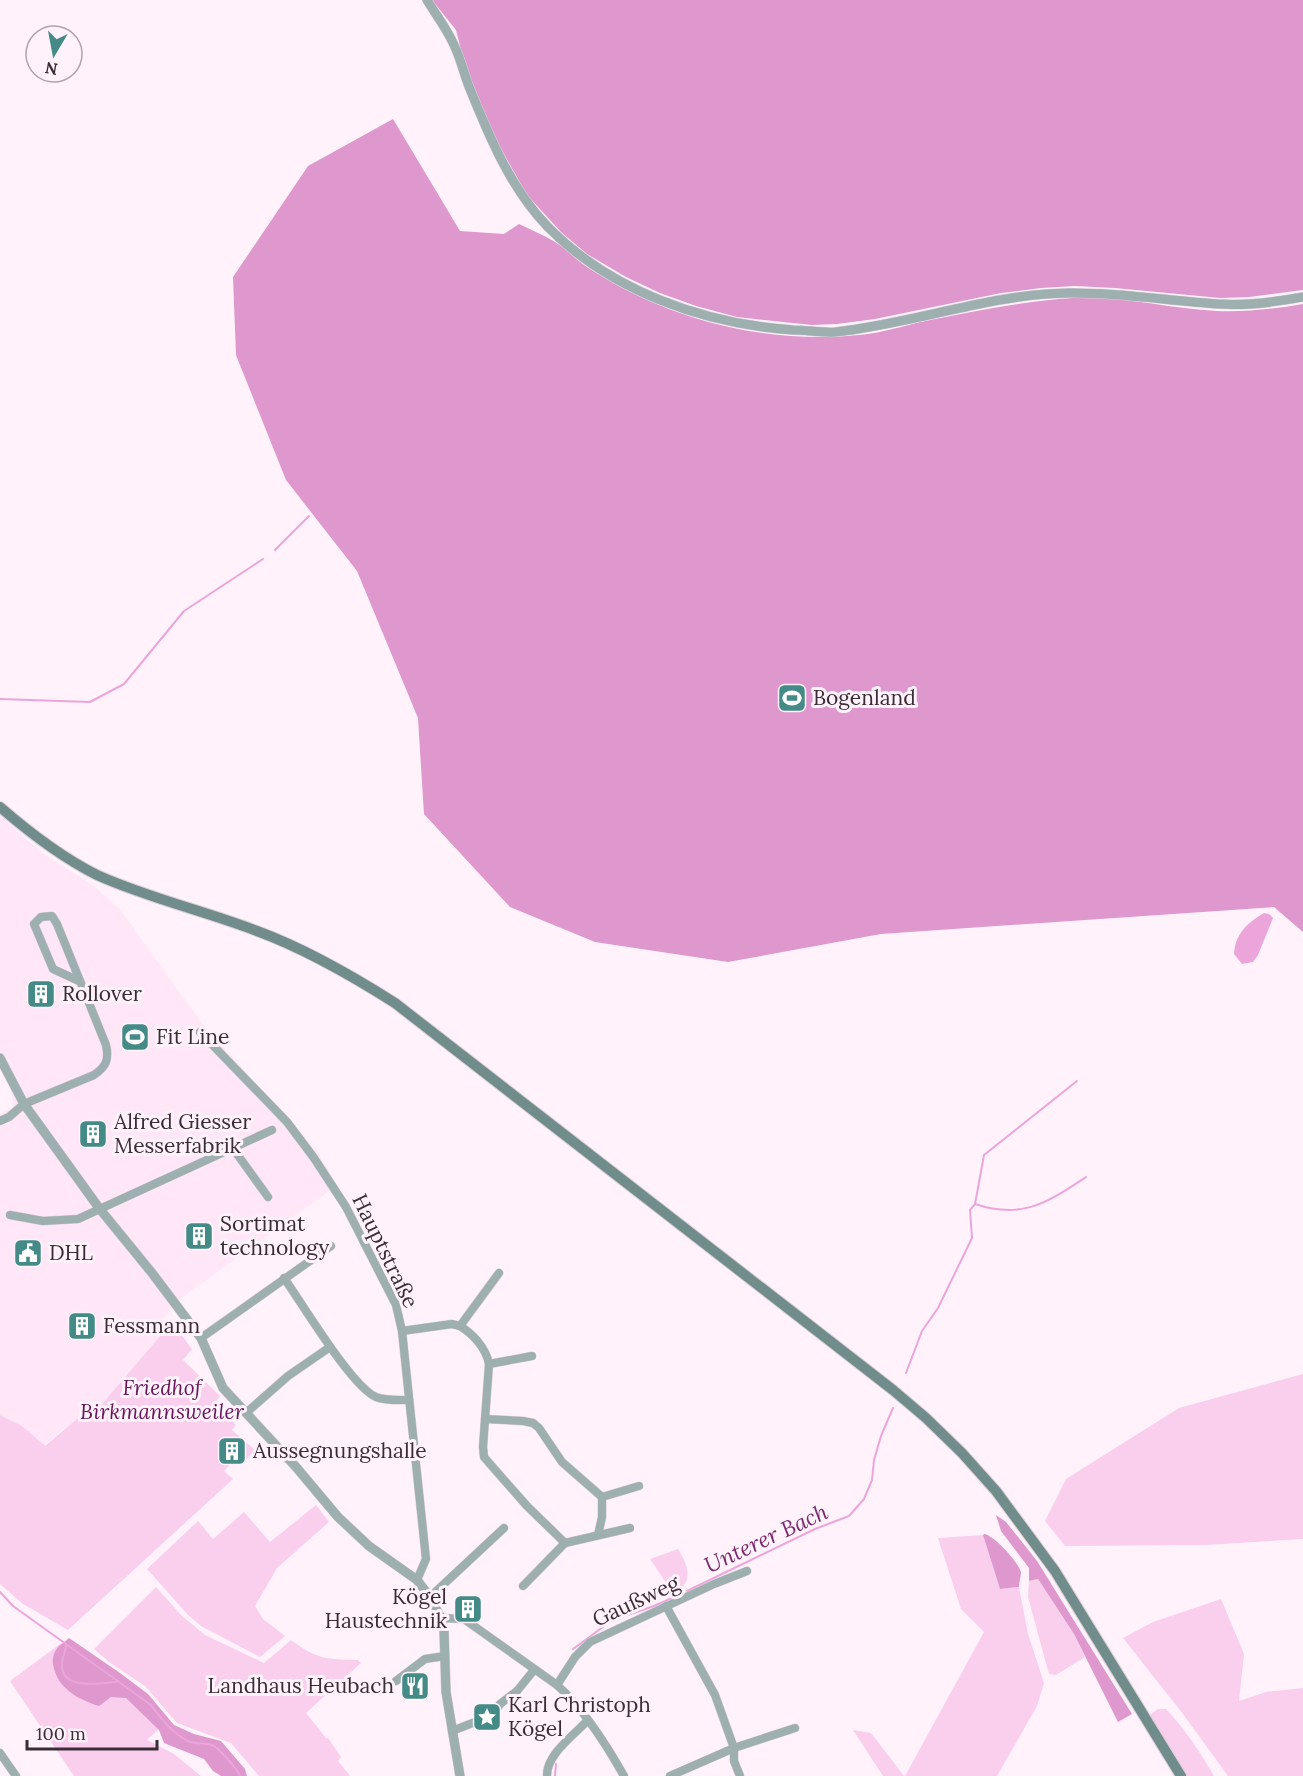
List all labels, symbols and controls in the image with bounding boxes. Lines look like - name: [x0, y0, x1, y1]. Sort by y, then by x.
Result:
- north arrow: [24, 24, 84, 84]
- text: N: [44, 58, 59, 80]
- sports icon: Bogenland: [776, 682, 808, 714]
- place label: Bogenland: [813, 684, 916, 711]
- building icon: Rollover: [25, 978, 57, 1010]
- place label: Rollover: [62, 980, 142, 1007]
- sports icon: Fit Line: [119, 1021, 151, 1053]
- place label: Fit Line: [156, 1023, 229, 1050]
- place label: Alfred Giesser Messerfabrik: [113, 1108, 251, 1159]
- building icon: Alfred Giesser Messerfabrik: [77, 1118, 109, 1150]
- street label: Hauptstraße: [346, 1189, 425, 1312]
- place label: Sortimat technology: [220, 1210, 329, 1261]
- building icon: Sortimat technology: [183, 1220, 215, 1252]
- public building icon: DHL: [12, 1237, 44, 1269]
- place label: DHL: [49, 1239, 93, 1266]
- building icon: Fessmann: [66, 1310, 98, 1342]
- place label: Fessmann: [103, 1312, 200, 1339]
- park label: Friedhof Birkmannsweiler: [80, 1374, 244, 1425]
- building icon: Aussegnungshalle: [216, 1435, 248, 1467]
- place label: Aussegnungshalle: [252, 1437, 427, 1464]
- water label: Unterer Bach: [700, 1497, 833, 1579]
- street label: Gaußweg: [588, 1569, 684, 1632]
- place label: Kögel Haustechnik: [325, 1583, 448, 1634]
- building icon: Kögel Haustechnik: [452, 1593, 484, 1625]
- restaurant icon: Landhaus Heubach: [399, 1670, 431, 1702]
- place label: Landhaus Heubach: [208, 1672, 394, 1699]
- place label: Karl Christoph Kögel: [508, 1691, 651, 1742]
- place icon: Karl Christoph Kögel: [471, 1701, 503, 1733]
- scale bar: [27, 1713, 158, 1751]
- text: 100 m: [36, 1722, 86, 1745]

